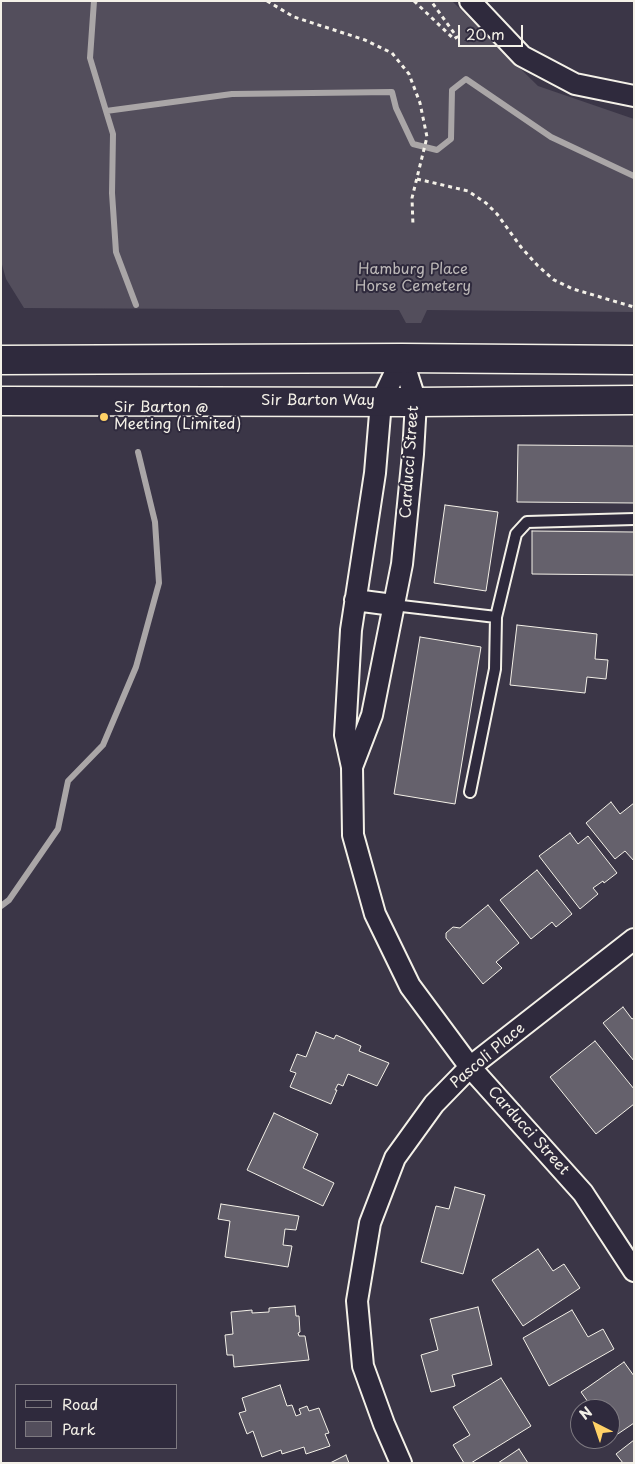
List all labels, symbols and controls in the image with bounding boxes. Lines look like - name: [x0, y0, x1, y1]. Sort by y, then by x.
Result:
- scale bar: [460, 15, 525, 47]
- text: 20 m: [466, 22, 505, 45]
- park label: Hamburg Place Horse Cemetery: [355, 261, 471, 296]
- street label: Sir Barton Way: [261, 392, 375, 410]
- place label: Sir Barton @ Meeting (Limited): [114, 399, 241, 434]
- street label: Carducci Street: [397, 405, 423, 519]
- marker: Sir Barton @ Meeting (Limited): [98, 411, 110, 423]
- street label: Pascoli Place: [447, 1020, 529, 1092]
- street label: Carducci Street: [484, 1083, 572, 1179]
- legend: [15, 1384, 178, 1449]
- text: Road: [62, 1392, 98, 1415]
- north arrow: [570, 1399, 620, 1449]
- text: N: [574, 1401, 597, 1425]
- text: Park: [62, 1417, 96, 1440]

